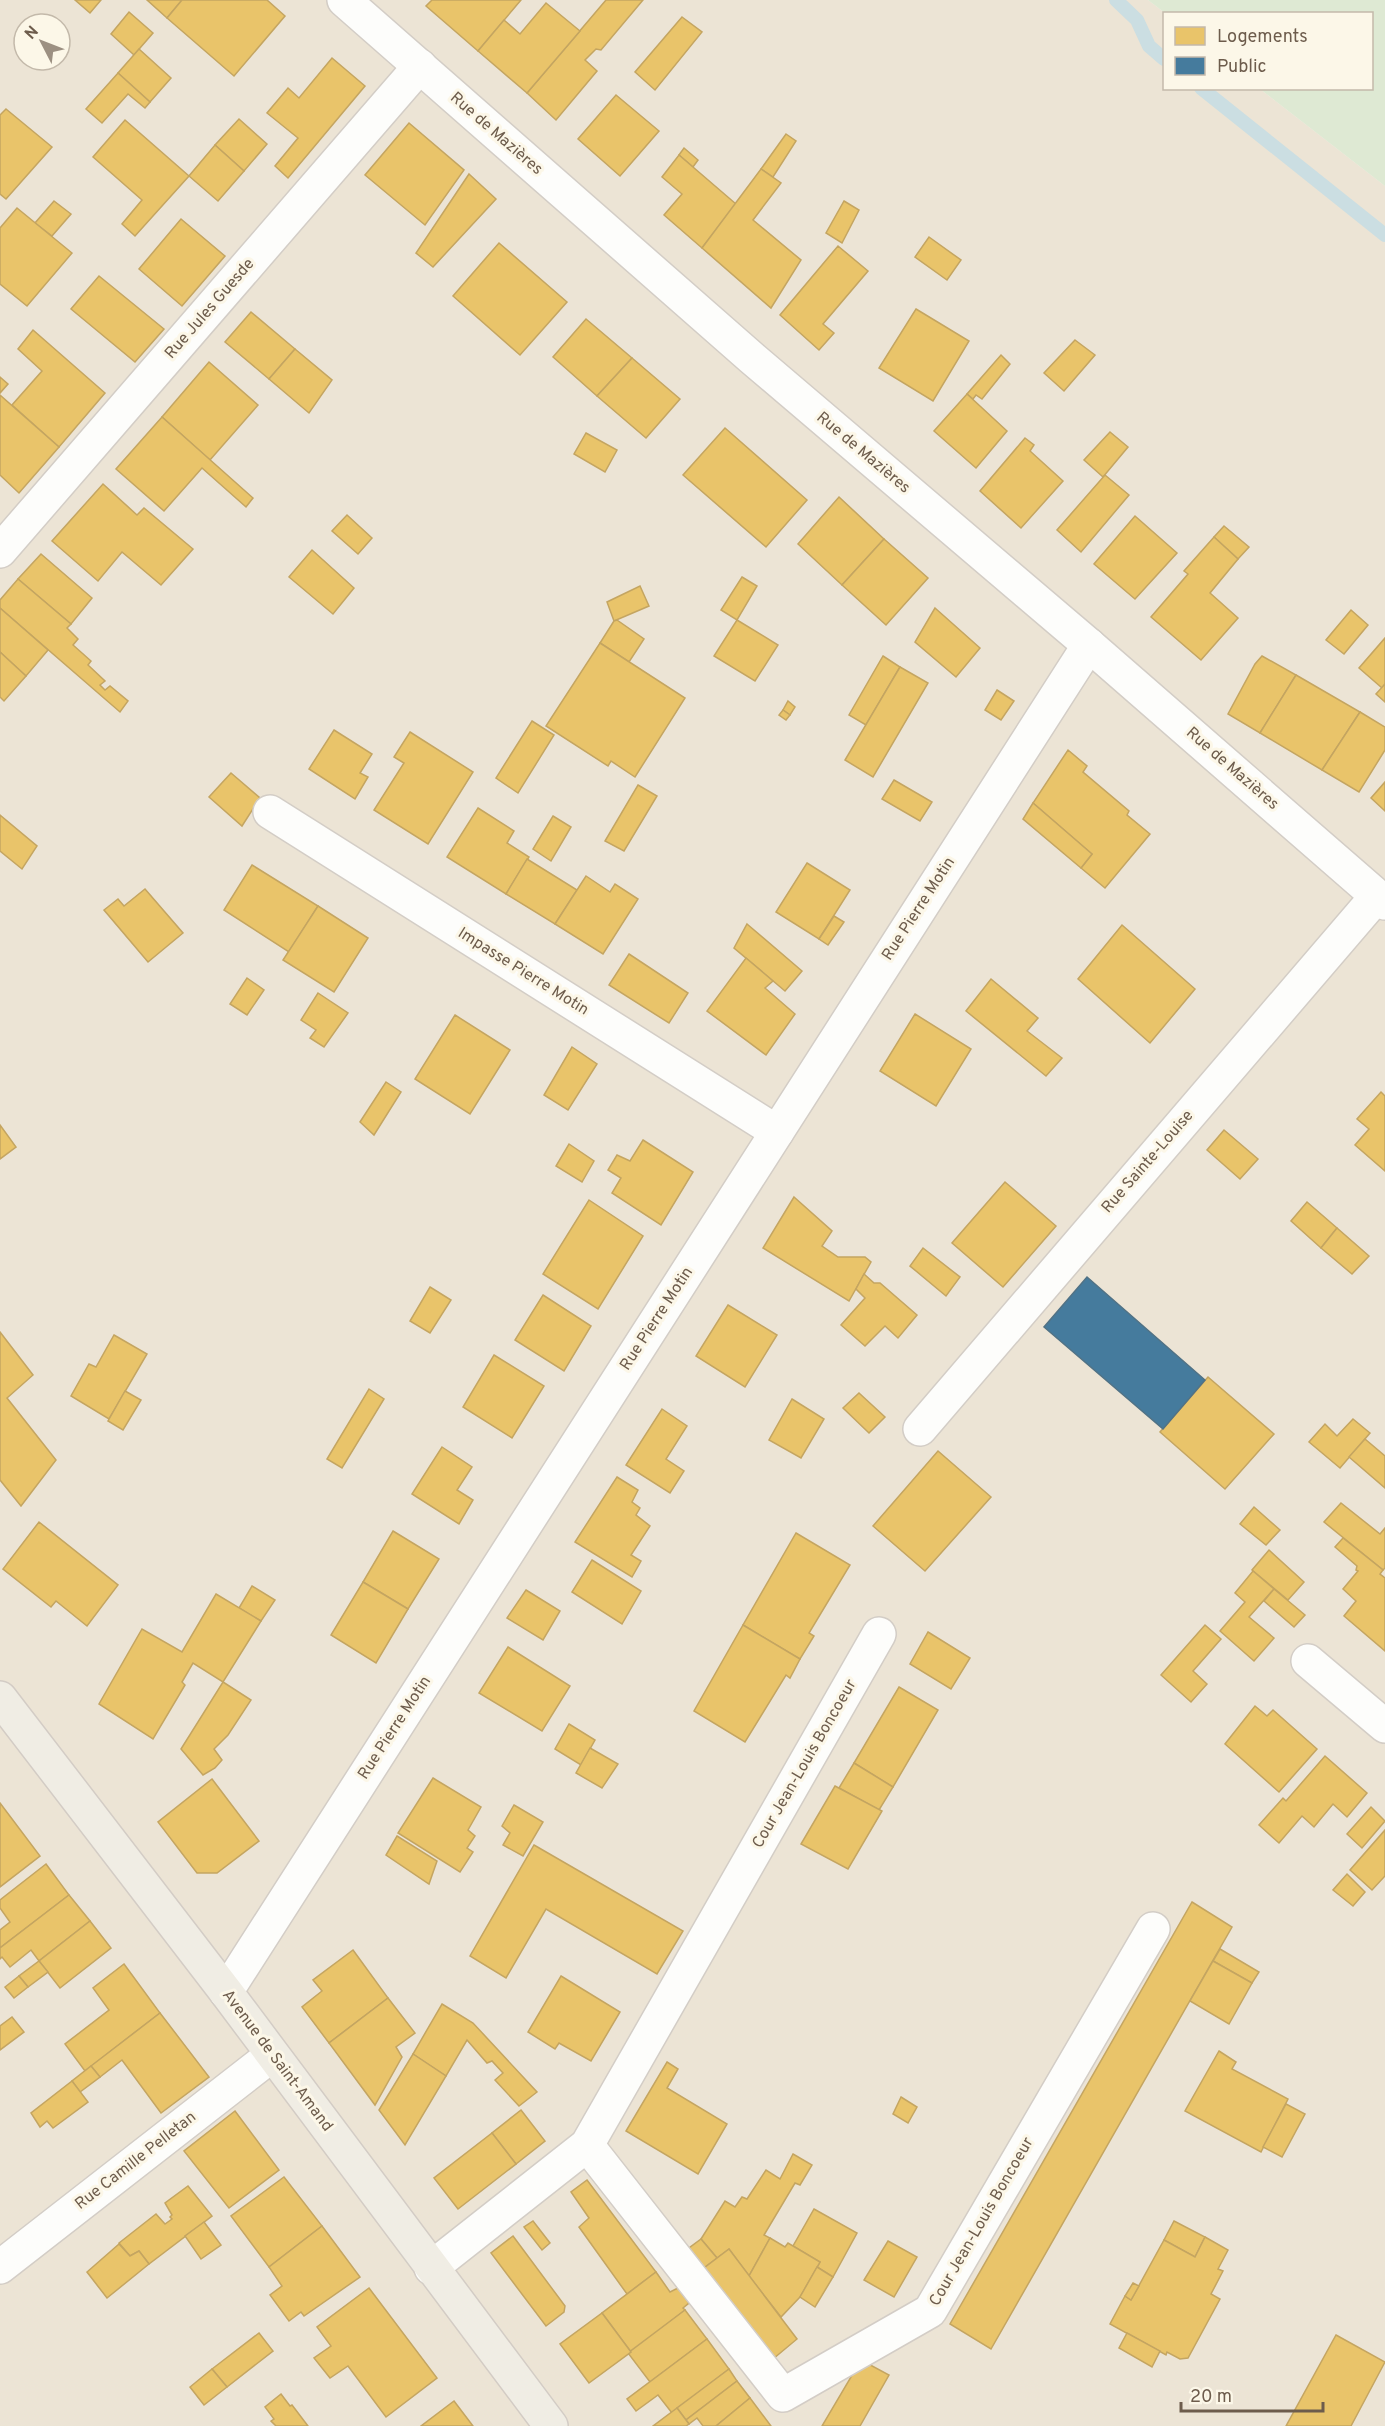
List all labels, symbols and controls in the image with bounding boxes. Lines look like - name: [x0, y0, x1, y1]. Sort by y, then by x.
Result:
- north arrow: [12, 12, 72, 72]
- legend: [1163, 12, 1373, 90]
- text: N: [21, 22, 44, 44]
- text: Logements: [1217, 26, 1308, 49]
- text: Public: [1217, 56, 1267, 79]
- street label: Rue de Mazières: [446, 88, 546, 180]
- street label: Rue Jules Guesde: [161, 255, 259, 363]
- street label: Rue de Mazières: [812, 408, 914, 498]
- street label: Rue de Mazières: [1182, 723, 1282, 815]
- street label: Rue Pierre Motin: [878, 853, 960, 965]
- street label: Impasse Pierre Motin: [454, 924, 592, 1020]
- street label: Rue Sainte-Louise: [1098, 1106, 1198, 1218]
- street label: Rue Pierre Motin: [616, 1263, 698, 1375]
- street label: Rue Pierre Motin: [354, 1672, 436, 1784]
- street label: Cour Jean-Louis Boncoeur: [748, 1676, 862, 1852]
- street label: Avenue de Saint-Amand: [217, 1986, 337, 2136]
- street label: Rue Camille Pelletan: [71, 2108, 201, 2214]
- street label: Cour Jean-Louis Boncoeur: [925, 2134, 1039, 2310]
- scale bar: [1181, 2375, 1324, 2413]
- text: 20 m: [1190, 2386, 1232, 2409]

